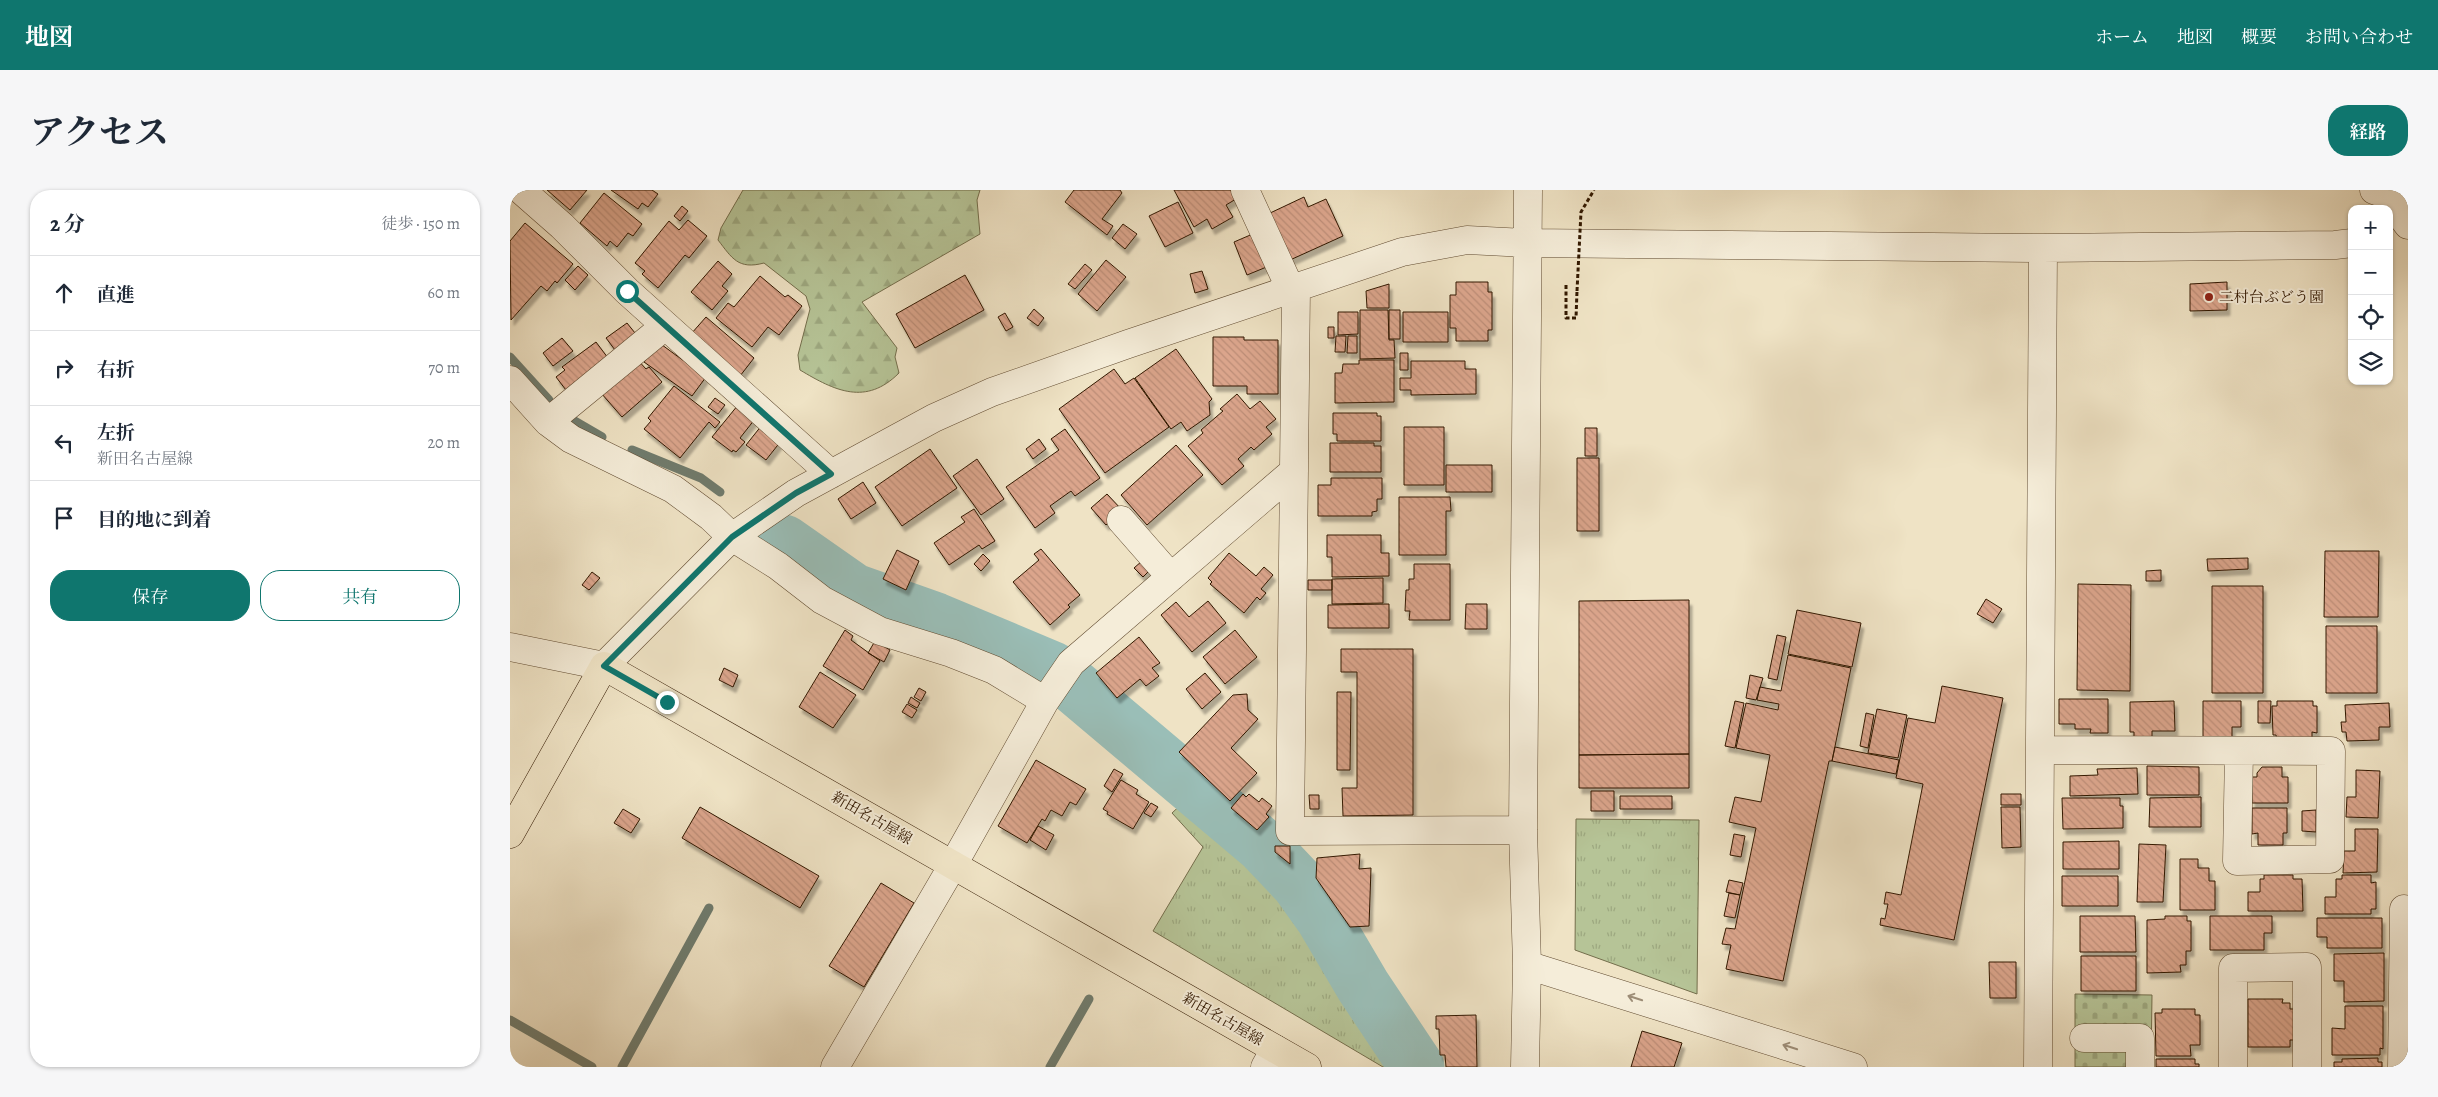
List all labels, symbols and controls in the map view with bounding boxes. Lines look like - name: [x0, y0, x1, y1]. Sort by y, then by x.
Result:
- text: 地図: [25, 21, 73, 53]
- text: ホーム: [2095, 25, 2149, 49]
- text: 地図: [2177, 25, 2213, 49]
- text: 概要: [2241, 25, 2277, 49]
- text: お問い合わせ: [2305, 25, 2413, 49]
- button: 経路: [2328, 105, 2408, 156]
- text: アクセス: [30, 108, 169, 156]
- map controls: [2348, 205, 2393, 385]
- button: +: [2348, 205, 2393, 250]
- text: 2 分: [50, 210, 85, 238]
- text: 徒歩 · 150 m: [381, 213, 460, 235]
- button: −: [2348, 250, 2393, 295]
- icon: ahead: [50, 279, 78, 307]
- route start: [616, 280, 639, 303]
- text: 直進: [97, 282, 135, 308]
- text: 60 m: [428, 282, 460, 304]
- place label: 二村台ぶどう園: [2219, 287, 2324, 307]
- marker: 二村台ぶどう園: [2203, 291, 2215, 303]
- button: locate: [2348, 295, 2393, 340]
- button: layers: [2348, 340, 2393, 385]
- icon: right: [50, 354, 78, 382]
- text: 右折: [97, 357, 135, 383]
- text: 70 m: [428, 357, 460, 379]
- text: 左折: [97, 420, 135, 446]
- icon: left: [50, 429, 78, 457]
- text: 20 m: [427, 432, 460, 454]
- text: 新田名古屋線: [97, 448, 193, 470]
- icon: arrive: [50, 504, 78, 532]
- text: 目的地に到着: [97, 507, 211, 533]
- button: 保存: [50, 570, 250, 621]
- button: 共有: [260, 570, 460, 621]
- route end: [656, 691, 679, 714]
- street label: 新田名古屋線: [828, 787, 916, 849]
- street label: 新田名古屋線: [1179, 988, 1267, 1050]
- one-way arrow: [1628, 993, 1643, 1002]
- one-way arrow: [1782, 1042, 1798, 1051]

